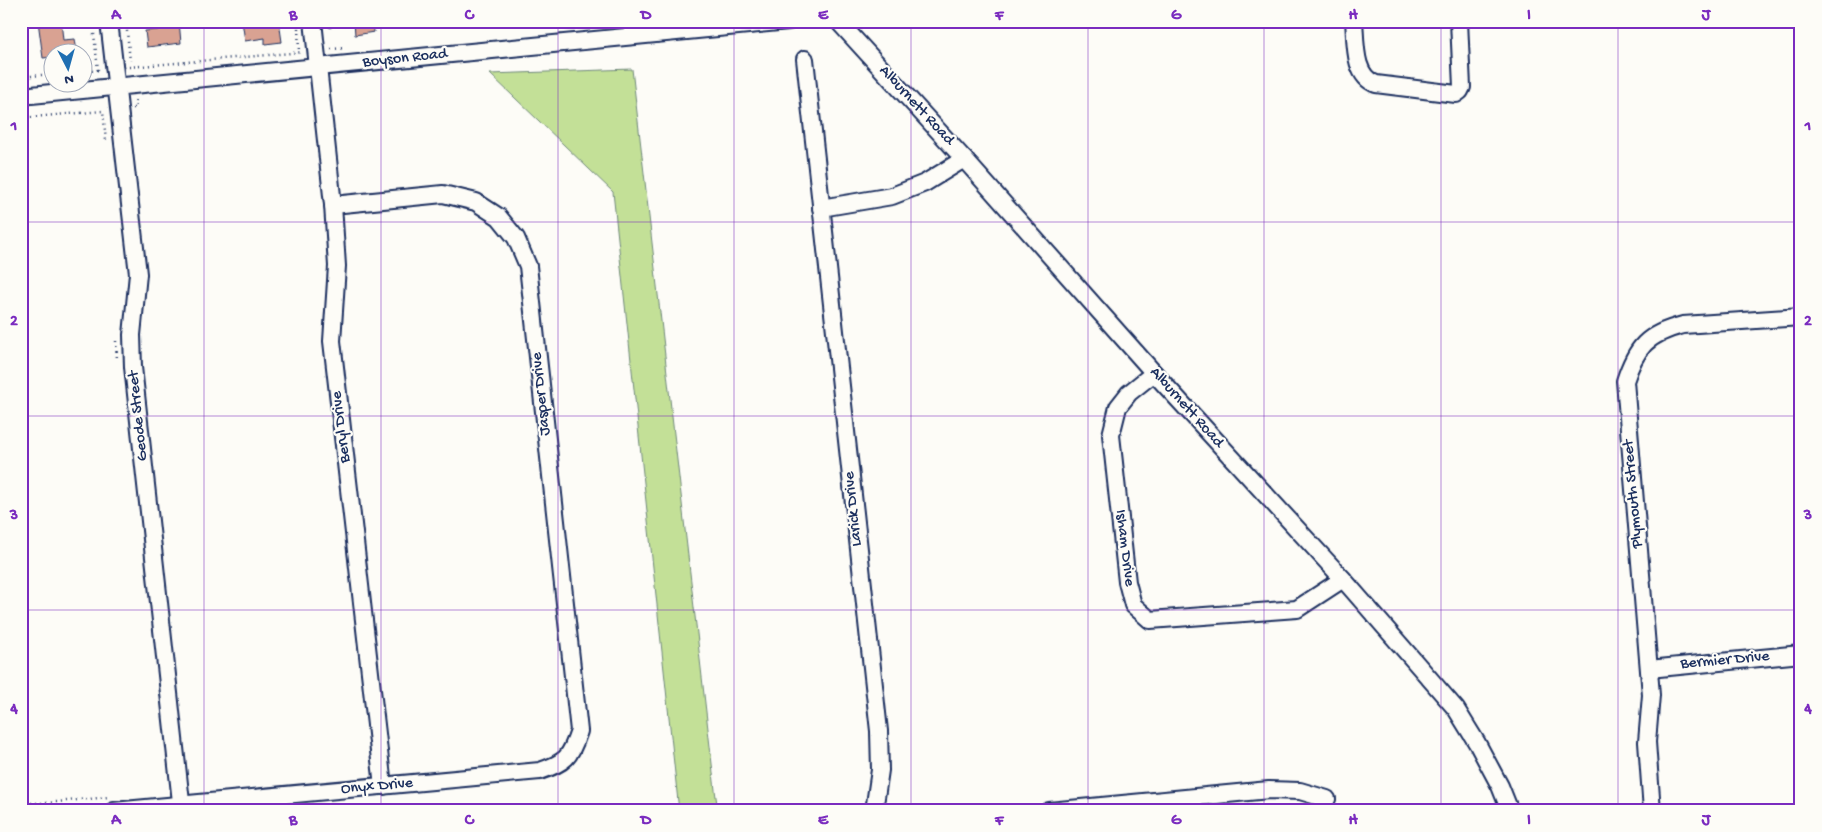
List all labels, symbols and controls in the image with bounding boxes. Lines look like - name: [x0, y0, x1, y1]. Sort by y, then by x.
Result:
- text: A: [110, 7, 122, 26]
- text: B: [288, 7, 298, 26]
- text: C: [464, 7, 475, 26]
- text: D: [639, 7, 652, 26]
- text: E: [818, 7, 829, 26]
- text: F: [994, 7, 1005, 26]
- text: G: [1171, 7, 1182, 26]
- text: H: [1348, 7, 1358, 26]
- text: I: [1527, 7, 1531, 26]
- text: J: [1701, 7, 1712, 26]
- north arrow: [42, 42, 92, 92]
- street label: Boyson Road: [361, 45, 450, 73]
- street label: Alburnett Road: [874, 62, 959, 151]
- text: N: [64, 70, 75, 87]
- text: 1: [10, 118, 17, 137]
- text: 1: [1804, 118, 1811, 137]
- text: 2: [10, 313, 18, 332]
- text: 2: [1804, 313, 1812, 332]
- street label: Jasper Drive: [528, 351, 556, 437]
- street label: Alburnett Road: [1145, 364, 1228, 454]
- street label: Geode Street: [125, 368, 153, 462]
- street label: Beryl Drive: [328, 389, 356, 465]
- street label: Plymouth Street: [1620, 437, 1648, 550]
- street label: Larick Drive: [841, 470, 867, 547]
- text: 3: [9, 507, 18, 526]
- text: 3: [1803, 507, 1812, 526]
- street label: Isham Drive: [1110, 509, 1138, 588]
- street label: Bermier Drive: [1679, 648, 1771, 674]
- text: 4: [9, 701, 18, 720]
- text: 4: [1803, 701, 1812, 720]
- street label: Onyx Drive: [340, 774, 415, 800]
- text: A: [110, 812, 122, 831]
- text: B: [288, 812, 298, 831]
- text: C: [464, 812, 475, 831]
- text: D: [639, 812, 652, 831]
- text: E: [818, 812, 829, 831]
- text: F: [994, 812, 1005, 831]
- text: G: [1171, 812, 1182, 831]
- text: H: [1348, 812, 1358, 831]
- text: I: [1527, 812, 1531, 831]
- text: J: [1701, 812, 1712, 831]

